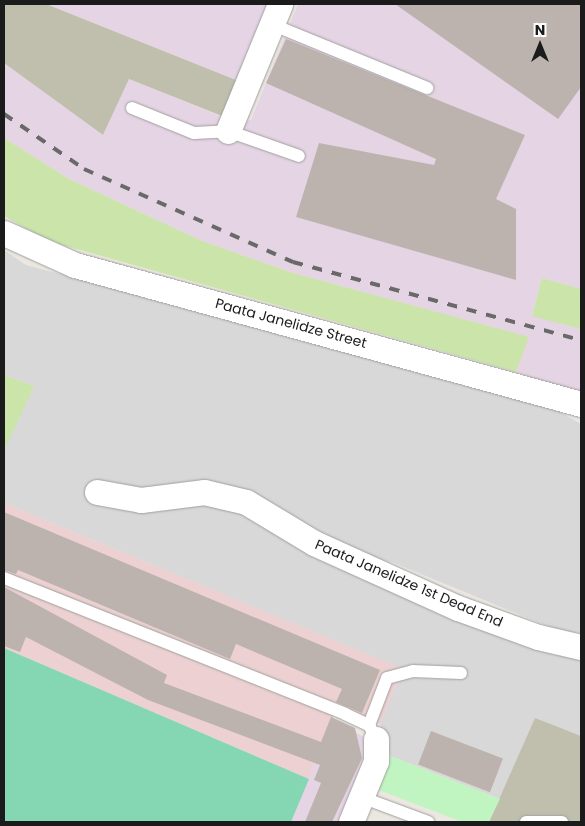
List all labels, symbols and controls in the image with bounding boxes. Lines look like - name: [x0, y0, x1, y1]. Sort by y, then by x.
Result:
- north arrow: [515, 20, 565, 70]
- text: N: [535, 20, 545, 40]
- street label: Paata Janelidze Street: [213, 295, 369, 351]
- street label: Paata Janelidze 1st Dead End: [313, 536, 505, 630]

